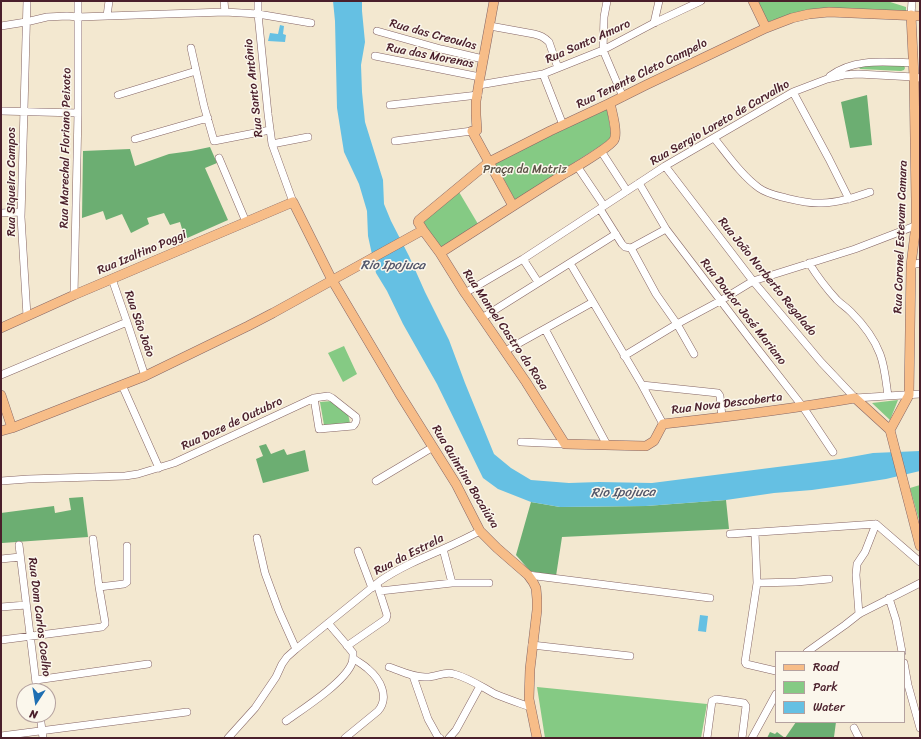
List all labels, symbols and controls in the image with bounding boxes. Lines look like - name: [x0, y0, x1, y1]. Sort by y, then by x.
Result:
- street label: Rua das Creoulas: [388, 16, 478, 54]
- street label: Rua Santo Amaro: [543, 17, 633, 67]
- street label: Rua Tenente Cleto Campelo: [574, 36, 710, 112]
- street label: Rua Santo Antônio: [242, 38, 266, 138]
- street label: Rua das Morenas: [385, 41, 475, 71]
- street label: Rua Marechal Floriano Peixoto: [57, 67, 75, 229]
- street label: Rua Sergio Loreto de Carvalho: [648, 77, 792, 169]
- street label: Rua Siqueira Campos: [5, 127, 19, 237]
- street label: Rua Coronel Estevam Camara: [891, 160, 911, 314]
- park label: Praça da Matriz: [483, 163, 567, 177]
- street label: Rua João Norberto Regalado: [715, 215, 819, 339]
- street label: Rua Izaltino Poggi: [95, 228, 189, 278]
- street label: Rua Doutor José Mariano: [697, 256, 789, 368]
- water label: Rio Ipojuca: [361, 258, 425, 274]
- street label: Rua Manoel Castro da Rosa: [459, 267, 551, 393]
- street label: Rua São João: [121, 289, 157, 359]
- street label: Rua Nova Descoberta: [671, 390, 783, 418]
- street label: Rua Doze de Outubro: [179, 394, 285, 454]
- street label: Rua Quintino Bocaiúva: [428, 423, 502, 531]
- water label: Rio Ipojuca: [591, 485, 655, 501]
- street label: Rua da Estrela: [372, 531, 446, 579]
- street label: Rua Dom Carlos Coelho: [25, 557, 53, 677]
- legend: [775, 651, 905, 723]
- text: Road: [813, 656, 839, 678]
- text: Park: [813, 676, 838, 698]
- north arrow: [16, 683, 56, 723]
- text: Water: [813, 696, 845, 718]
- text: N: [28, 704, 39, 724]

